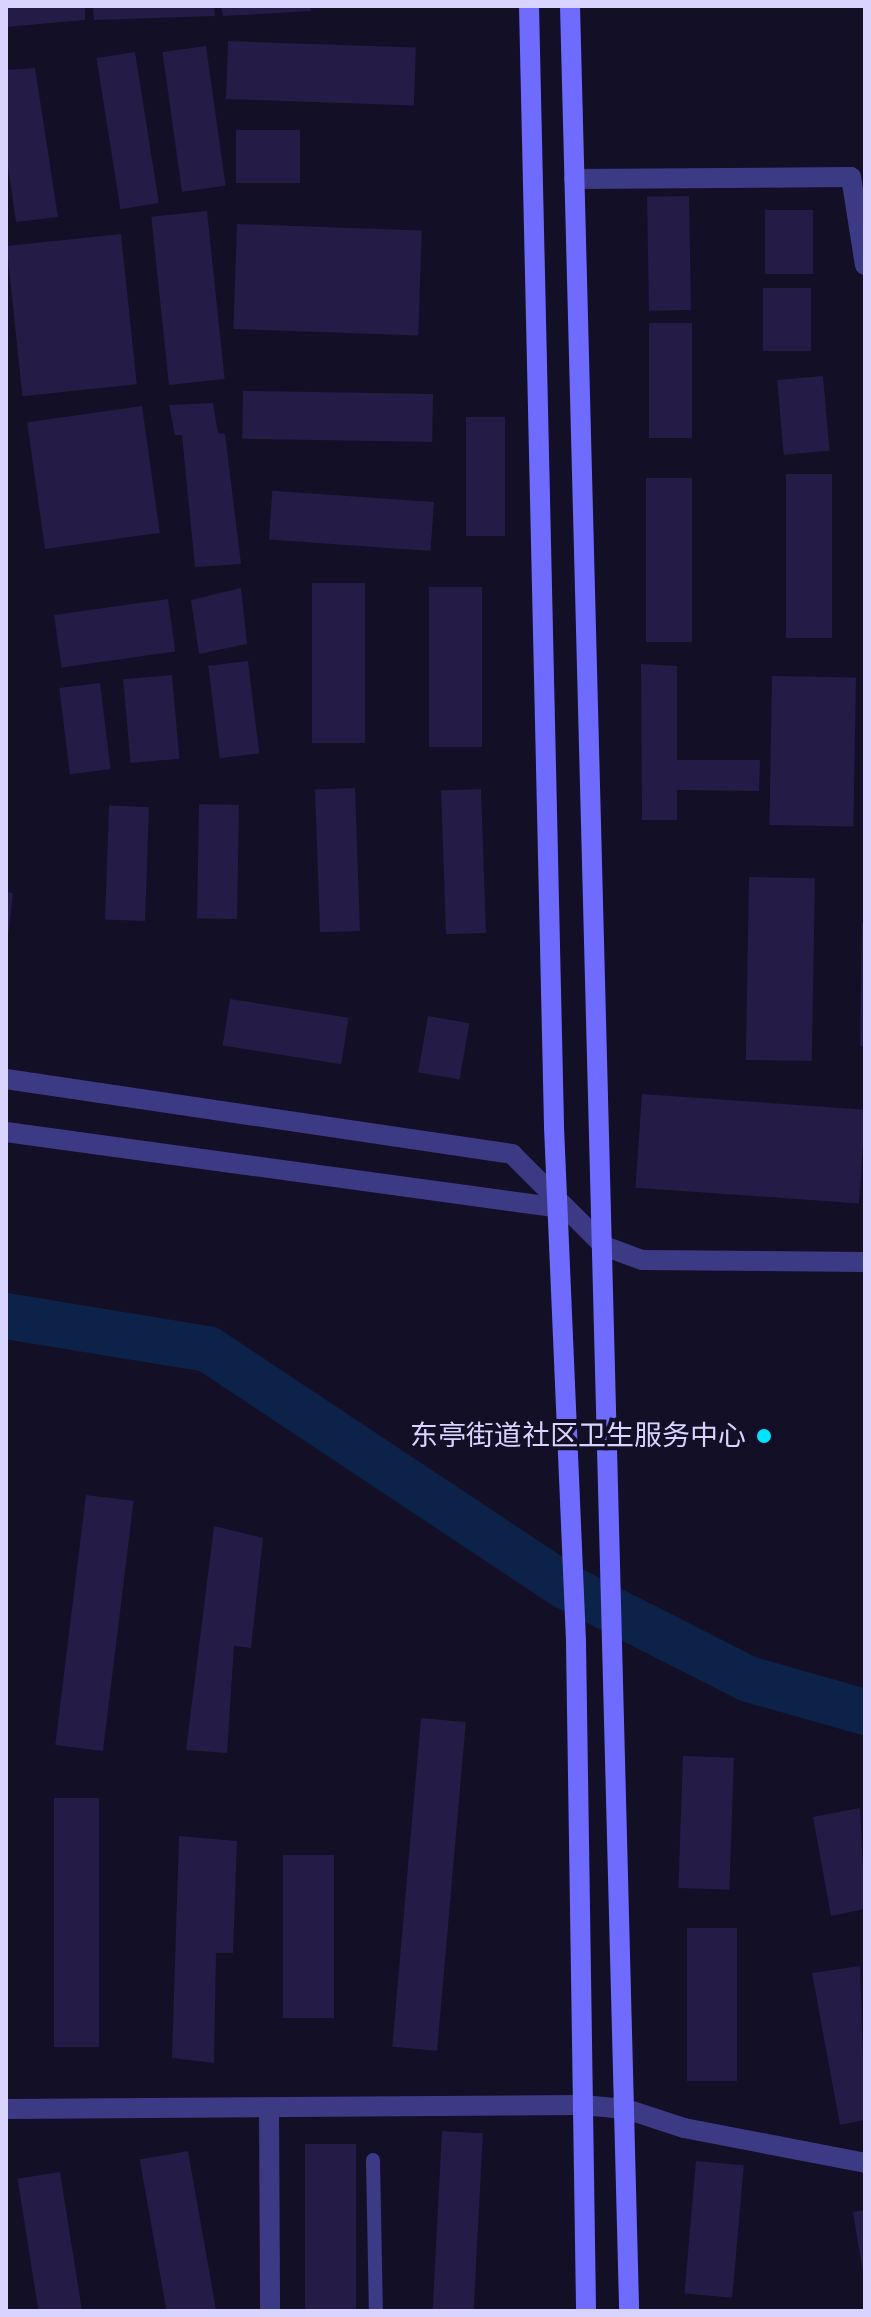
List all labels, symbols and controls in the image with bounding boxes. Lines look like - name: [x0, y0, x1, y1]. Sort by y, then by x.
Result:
- place label: 东亭街道社区卫生服务中心: [410, 1419, 746, 1453]
- marker: 东亭街道社区卫生服务中心: [753, 1425, 775, 1447]

